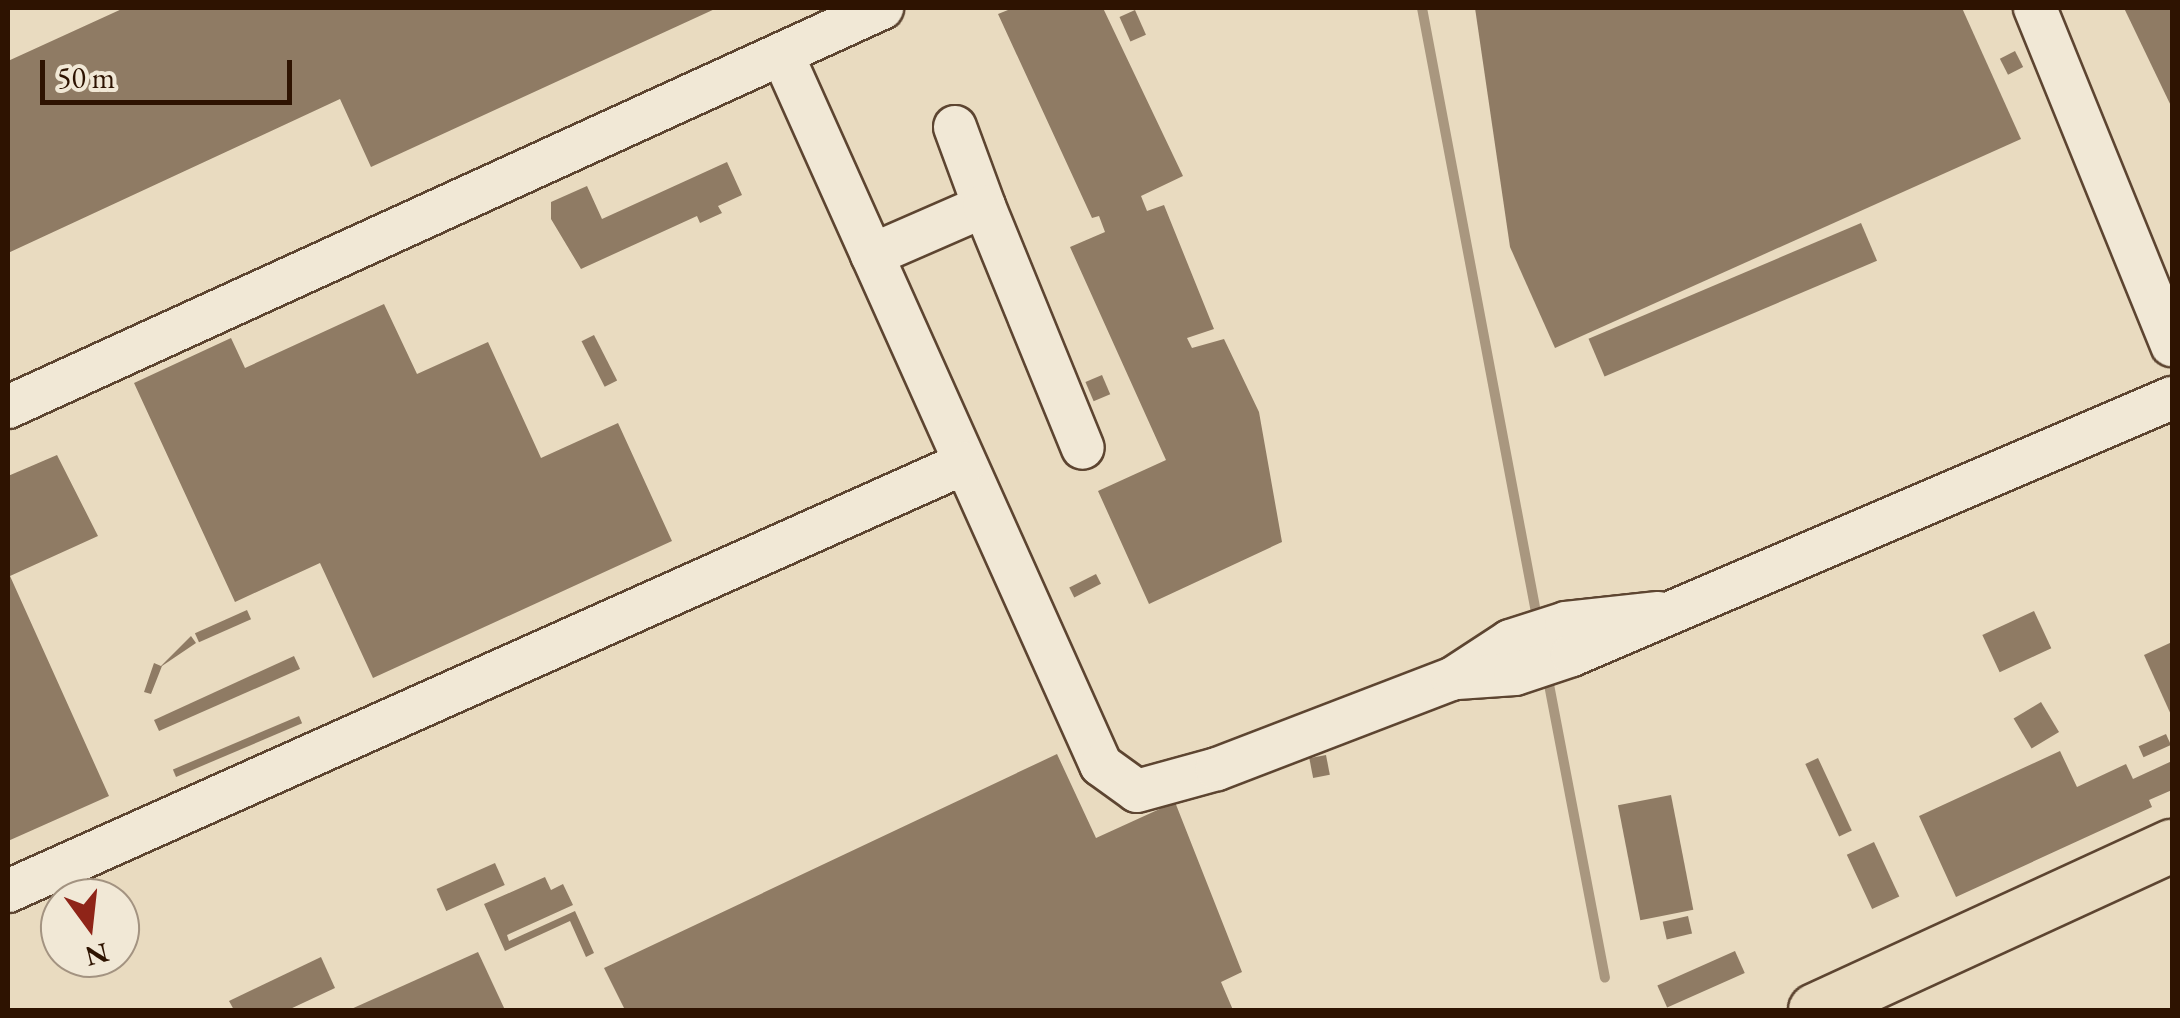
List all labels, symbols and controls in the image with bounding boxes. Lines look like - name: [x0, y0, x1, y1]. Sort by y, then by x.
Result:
- scale bar: [45, 40, 298, 102]
- text: 50 m: [57, 58, 115, 97]
- north arrow: [40, 878, 140, 978]
- text: N: [82, 935, 113, 975]

